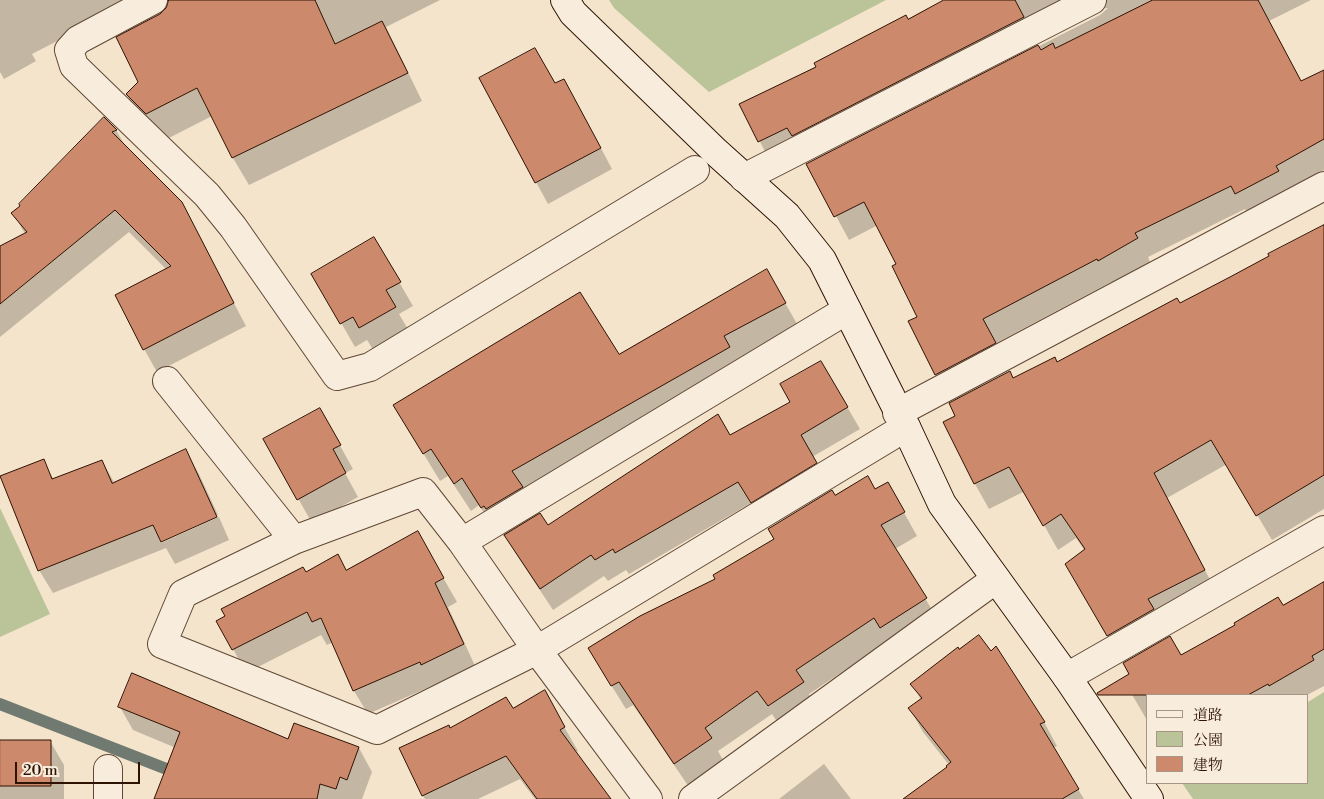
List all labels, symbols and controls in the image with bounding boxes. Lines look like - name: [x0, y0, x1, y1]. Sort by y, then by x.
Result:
- legend: [1146, 694, 1309, 784]
- text: 道路: [1193, 706, 1223, 725]
- text: 公園: [1193, 731, 1223, 750]
- scale bar: [18, 752, 142, 784]
- text: 建物: [1193, 756, 1223, 775]
- text: 20 m: [23, 761, 58, 780]

